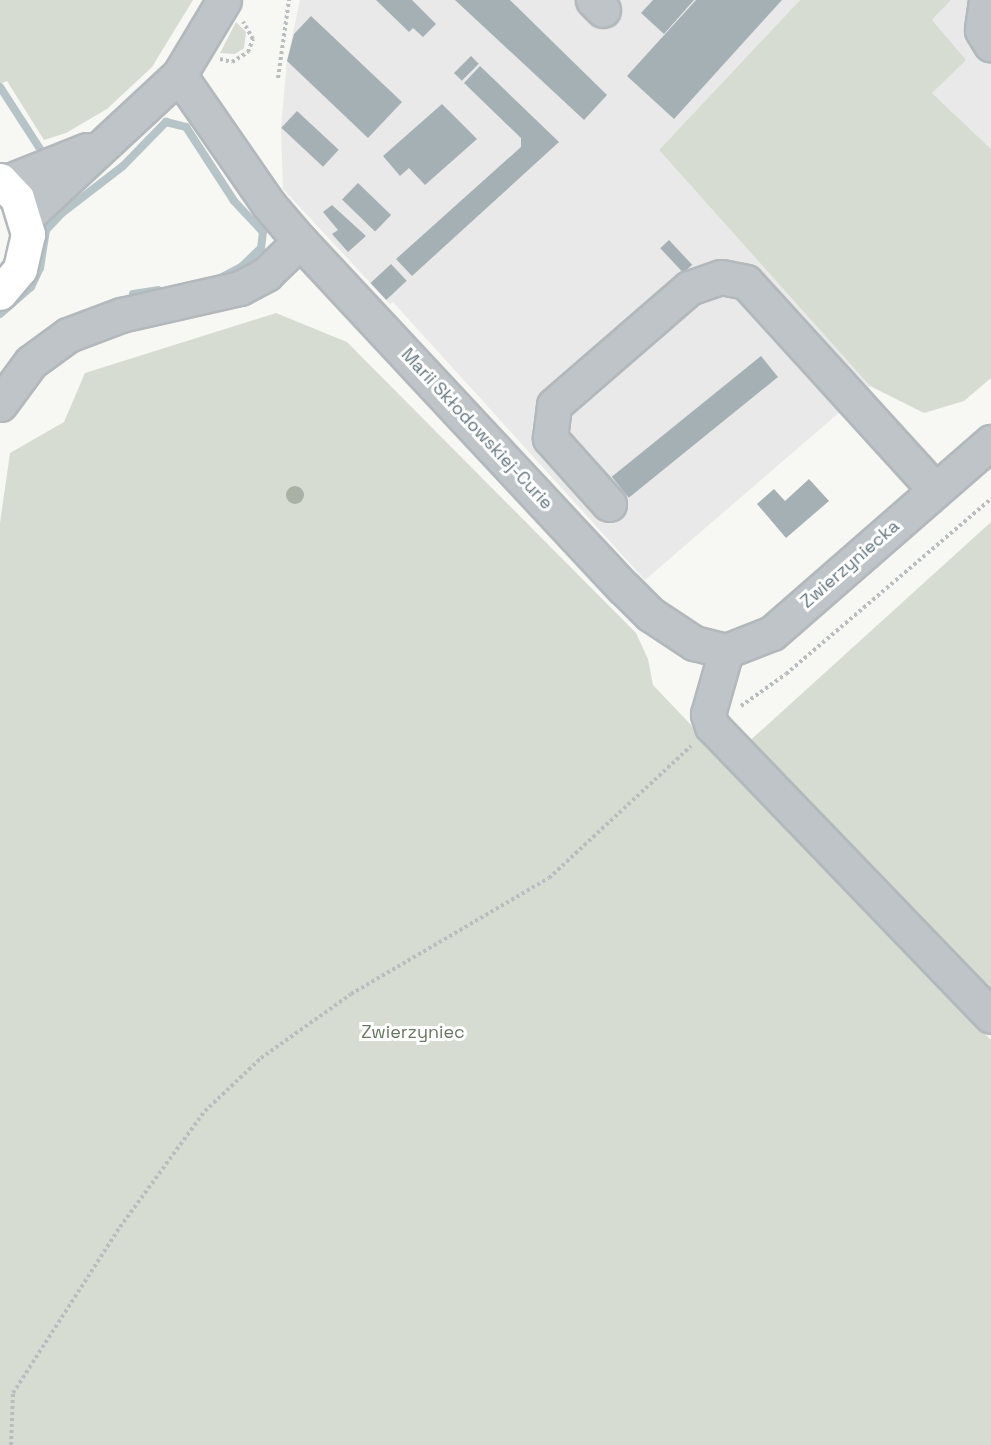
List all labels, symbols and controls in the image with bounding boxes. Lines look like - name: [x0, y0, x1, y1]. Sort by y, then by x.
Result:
- street label: Marii Skłodowskiej-Curie: [397, 344, 557, 514]
- street label: Zwierzyniecka: [796, 515, 904, 613]
- park label: Zwierzyniec: [361, 1021, 465, 1043]

